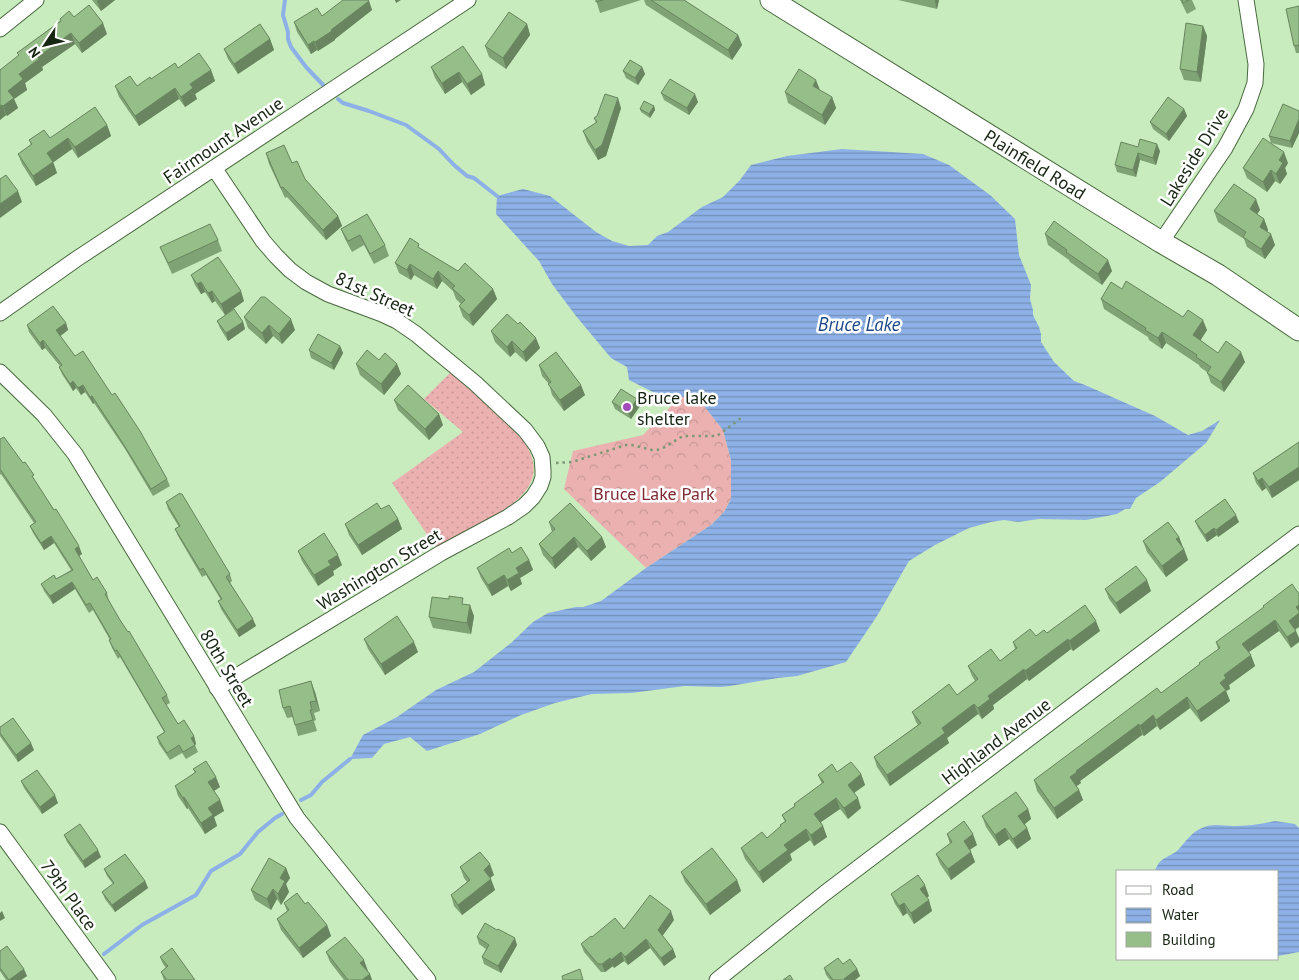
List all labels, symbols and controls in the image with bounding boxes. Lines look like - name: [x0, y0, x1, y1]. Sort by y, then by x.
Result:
- north arrow: [20, 20, 70, 70]
- text: N: [24, 44, 44, 61]
- street label: Fairmount Avenue: [159, 91, 287, 189]
- street label: Lakeside Drive: [1155, 103, 1233, 211]
- street label: Plainfield Road: [980, 124, 1090, 204]
- street label: 81st Street: [332, 266, 418, 322]
- water label: Bruce Lake: [818, 312, 900, 336]
- place label: Bruce lake shelter: [637, 386, 717, 430]
- marker: Bruce lake shelter: [621, 401, 633, 413]
- park label: Bruce Lake Park: [593, 482, 715, 505]
- street label: Washington Street: [313, 523, 445, 615]
- street label: 80th Street: [195, 625, 259, 711]
- street label: Highland Avenue: [937, 693, 1055, 789]
- street label: 79th Place: [36, 855, 102, 935]
- legend: [1116, 870, 1279, 960]
- text: Road: [1162, 880, 1194, 899]
- text: Water: [1162, 905, 1199, 924]
- text: Building: [1162, 930, 1216, 949]

